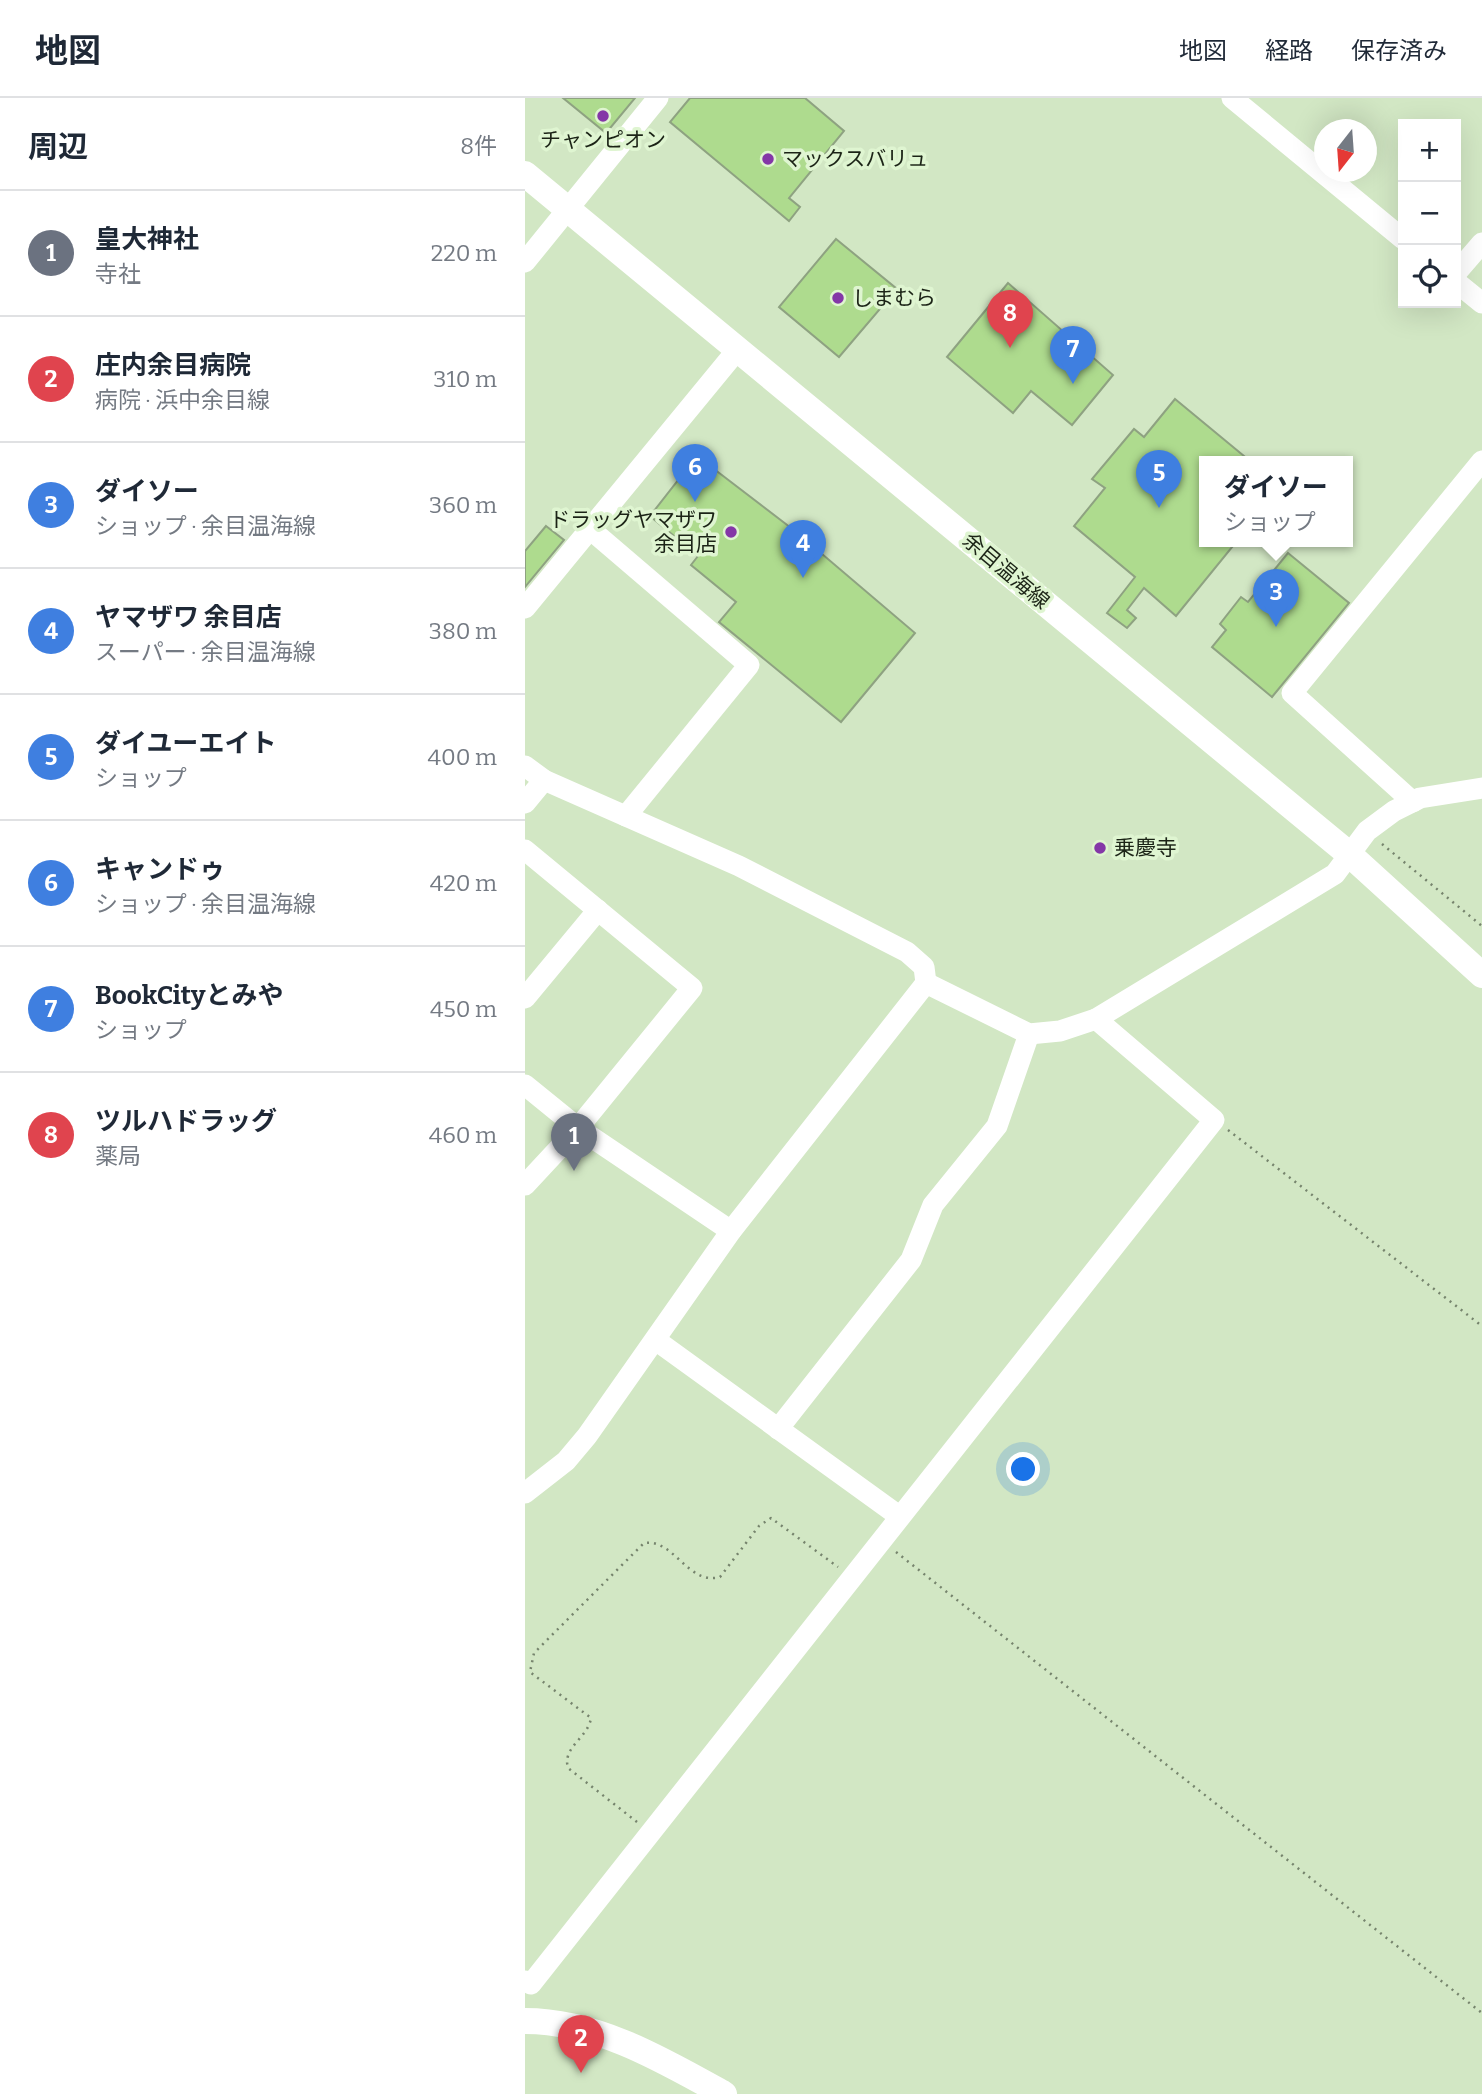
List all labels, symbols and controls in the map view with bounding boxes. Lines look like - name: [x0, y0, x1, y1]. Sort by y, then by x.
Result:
- text: 地図: [35, 31, 101, 71]
- text: 地図: [1179, 37, 1227, 65]
- text: 経路: [1265, 37, 1313, 65]
- text: 保存済み: [1351, 37, 1447, 65]
- marker: チャンピオン: [595, 108, 611, 124]
- north arrow: [1314, 119, 1377, 182]
- map controls: [1398, 119, 1461, 308]
- button: +: [1398, 119, 1461, 182]
- place label: チャンピオン: [540, 127, 666, 153]
- text: 周辺: [28, 129, 88, 165]
- text: 8件: [460, 132, 497, 160]
- place label: マックスバリュ: [782, 146, 928, 172]
- marker: マックスバリュ: [760, 151, 776, 167]
- button: −: [1398, 182, 1461, 245]
- text: 皇大神社: [95, 224, 199, 255]
- text: 1: [46, 239, 56, 267]
- text: 220 m: [431, 239, 497, 267]
- button: locate: [1398, 245, 1461, 308]
- text: 寺社: [95, 260, 141, 288]
- place label: しまむら: [852, 285, 936, 311]
- marker: しまむら: [830, 290, 846, 306]
- pin: 8: [987, 290, 1033, 348]
- pin: 7: [1050, 326, 1096, 384]
- text: 庄内余目病院: [95, 350, 251, 381]
- text: 2: [45, 365, 57, 393]
- text: 310 m: [433, 365, 497, 393]
- text: 病院 · 浜中余目線: [95, 386, 270, 414]
- pin: 6: [672, 444, 718, 502]
- pin: 5: [1136, 450, 1182, 508]
- popup: [1199, 456, 1353, 547]
- text: ダイソー: [1224, 472, 1328, 503]
- text: ダイソー: [95, 476, 199, 507]
- text: 3: [44, 491, 58, 519]
- text: 360 m: [429, 491, 497, 519]
- place label: ドラッグヤマザワ 余目店: [549, 507, 717, 557]
- text: ショップ: [1224, 508, 1316, 536]
- text: ショップ · 余目温海線: [95, 512, 316, 540]
- pin: 4: [780, 520, 826, 578]
- marker: ドラッグヤマザワ 余目店: [723, 524, 739, 540]
- street label: 余目温海線: [957, 527, 1055, 615]
- pin: 3: [1253, 569, 1299, 627]
- text: ヤマザワ 余目店: [95, 602, 282, 633]
- text: 4: [44, 617, 58, 645]
- text: 380 m: [429, 617, 497, 645]
- text: スーパー · 余目温海線: [95, 638, 316, 666]
- text: ダイユーエイト: [95, 728, 276, 759]
- text: 5: [45, 743, 57, 771]
- text: 400 m: [428, 743, 497, 771]
- text: ショップ: [95, 764, 187, 792]
- place label: 乗慶寺: [1114, 835, 1177, 861]
- marker: 乗慶寺: [1092, 840, 1108, 856]
- text: キャンドゥ: [95, 854, 225, 885]
- text: 6: [44, 869, 58, 897]
- text: 420 m: [430, 869, 497, 897]
- text: ショップ · 余目温海線: [95, 890, 316, 918]
- text: BookCityとみや: [95, 980, 283, 1011]
- text: 7: [45, 995, 57, 1023]
- text: 450 m: [430, 995, 497, 1023]
- text: ショップ: [95, 1016, 187, 1044]
- text: ツルハドラッグ: [95, 1106, 277, 1137]
- pin: 1: [551, 1113, 597, 1171]
- text: 8: [44, 1121, 58, 1149]
- text: 460 m: [429, 1121, 497, 1149]
- text: 薬局: [95, 1142, 141, 1170]
- your location: [1006, 1452, 1040, 1486]
- pin: 2: [558, 2015, 604, 2073]

